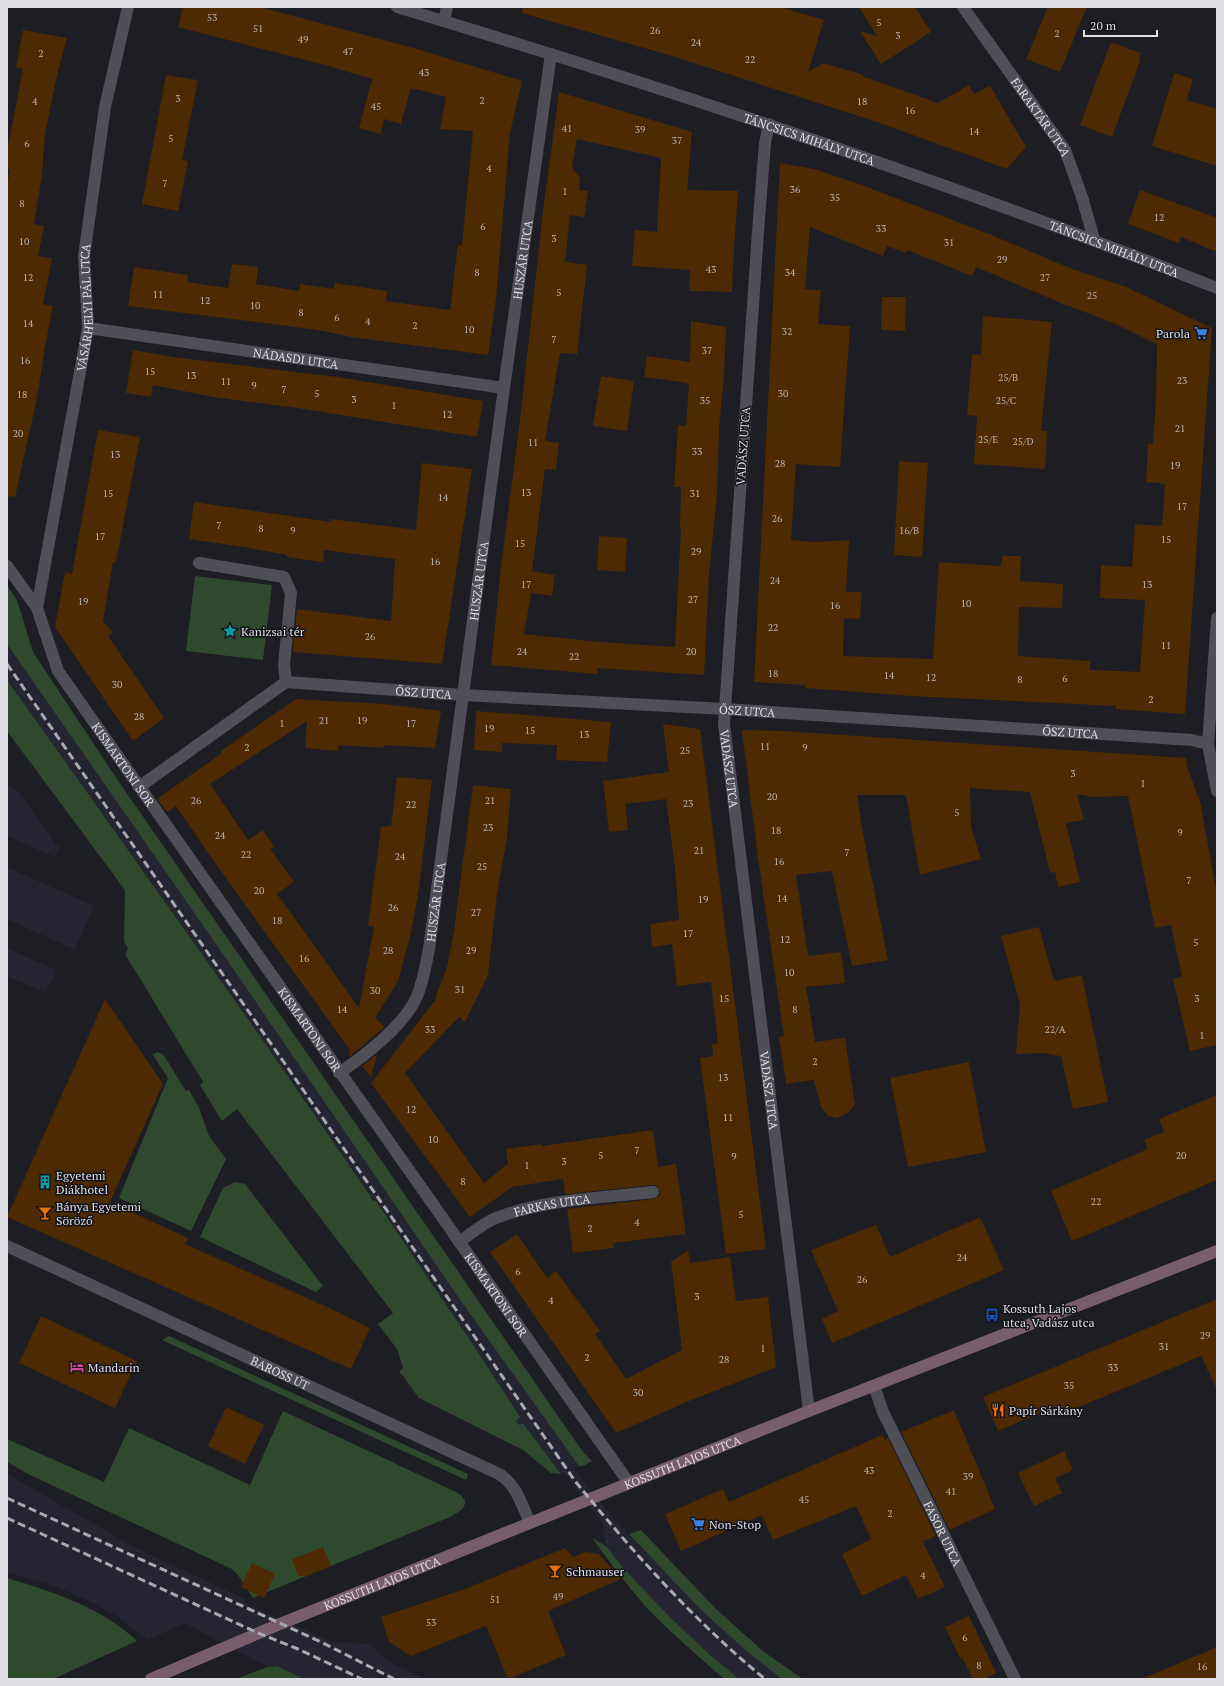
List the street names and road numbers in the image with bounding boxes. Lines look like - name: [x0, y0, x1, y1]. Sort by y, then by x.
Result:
- street label: FARAKTÁR UTCA: [1008, 74, 1074, 159]
- street label: TÁNCSICS MIHÁLY UTCA: [742, 110, 878, 168]
- street label: TÁNCSICS MIHÁLY UTCA: [1047, 217, 1182, 280]
- street label: HUSZÁR UTCA: [509, 218, 535, 300]
- street label: VÁSÁRHELYI PÁL UTCA: [73, 242, 96, 372]
- street label: NÁDASDI UTCA: [252, 344, 340, 372]
- street label: VADÁSZ UTCA: [733, 405, 753, 486]
- street label: HUSZÁR UTCA: [465, 539, 491, 621]
- street label: ŐSZ UTCA: [395, 683, 453, 702]
- street label: ŐSZ UTCA: [719, 701, 777, 720]
- street label: KISMARTONI SOR: [89, 719, 158, 809]
- street label: ŐSZ UTCA: [1042, 723, 1100, 741]
- street label: VADÁSZ UTCA: [717, 729, 742, 810]
- street label: HUSZÁR UTCA: [423, 860, 448, 943]
- street label: KISMARTONI SOR: [275, 984, 345, 1074]
- street label: VADÁSZ UTCA: [757, 1050, 782, 1131]
- street label: FARKAS UTCA: [512, 1191, 592, 1219]
- street label: KISMARTONI SOR: [462, 1249, 531, 1339]
- street label: BAROSS ÚT: [248, 1352, 312, 1393]
- street label: KOSSUTH LAJOS UTCA: [622, 1431, 744, 1492]
- street label: FASOR UTCA: [921, 1498, 966, 1569]
- street label: KOSSUTH LAJOS UTCA: [321, 1552, 443, 1613]

